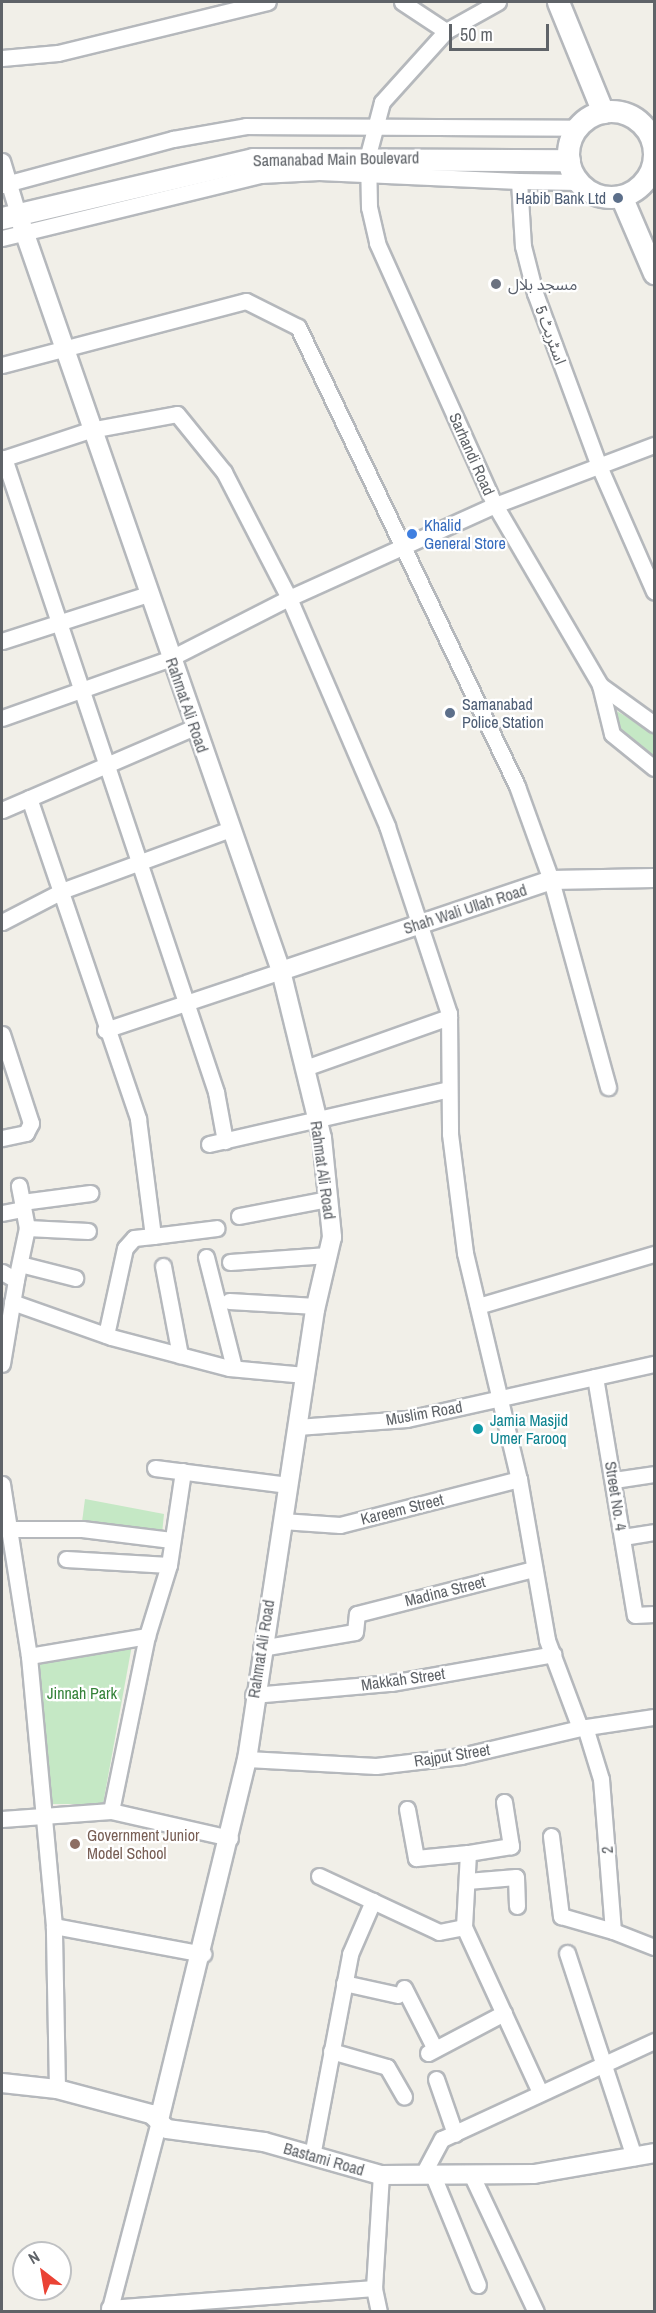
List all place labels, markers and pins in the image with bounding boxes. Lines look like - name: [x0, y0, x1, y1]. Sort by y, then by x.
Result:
- place label: Habib Bank Ltd: [516, 188, 606, 208]
- marker: Habib Bank Ltd: [611, 191, 625, 205]
- place label: مسجد بلال: [508, 274, 577, 294]
- marker: مسجد بلال: [489, 277, 503, 291]
- place label: Khalid General Store: [424, 515, 506, 553]
- marker: Khalid General Store: [405, 527, 419, 541]
- place label: Samanabad Police Station: [462, 694, 544, 732]
- marker: Samanabad Police Station: [443, 706, 457, 720]
- place label: Jamia Masjid Umer Farooq: [490, 1410, 568, 1448]
- marker: Jamia Masjid Umer Farooq: [471, 1422, 485, 1436]
- place label: Government Junior Model School: [87, 1825, 199, 1863]
- marker: Government Junior Model School: [68, 1837, 82, 1851]

